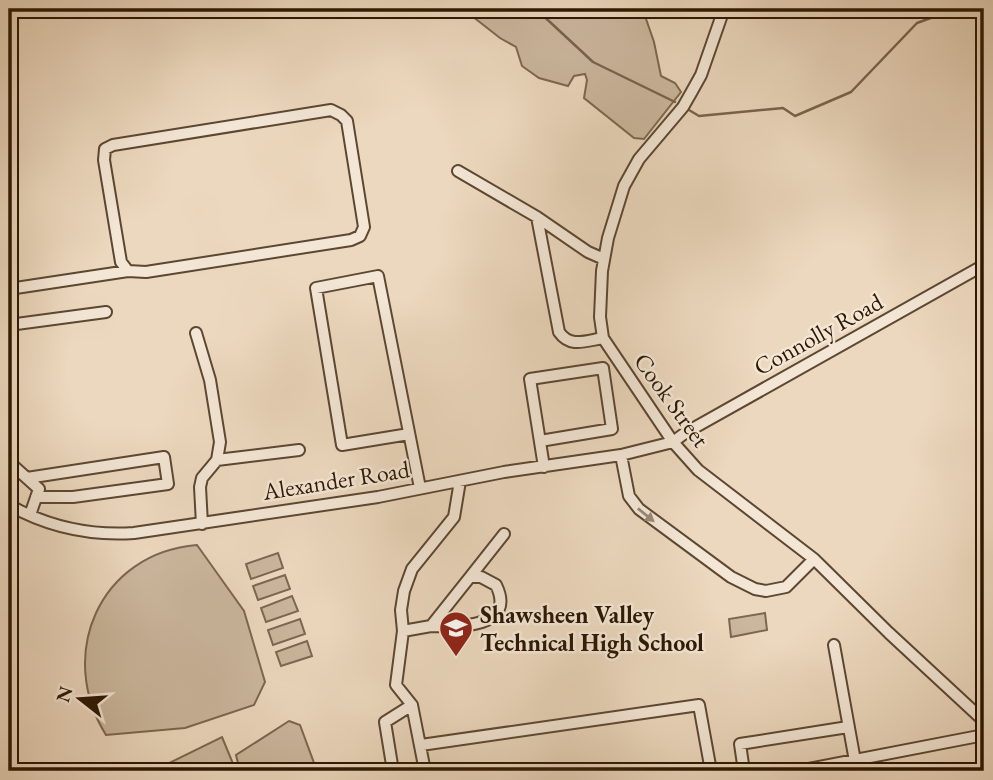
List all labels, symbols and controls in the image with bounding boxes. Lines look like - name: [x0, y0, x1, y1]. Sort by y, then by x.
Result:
- street label: Connolly Road: [748, 285, 889, 382]
- street label: Cook Street: [627, 347, 717, 454]
- street label: Alexander Road: [259, 453, 412, 507]
- one-way arrow: [638, 507, 655, 522]
- place label: Shawsheen Valley Technical High School: [480, 599, 704, 659]
- school or university icon: Shawsheen Valley Technical High School: [437, 609, 475, 658]
- north arrow: [46, 664, 116, 734]
- text: N: [50, 683, 79, 705]

